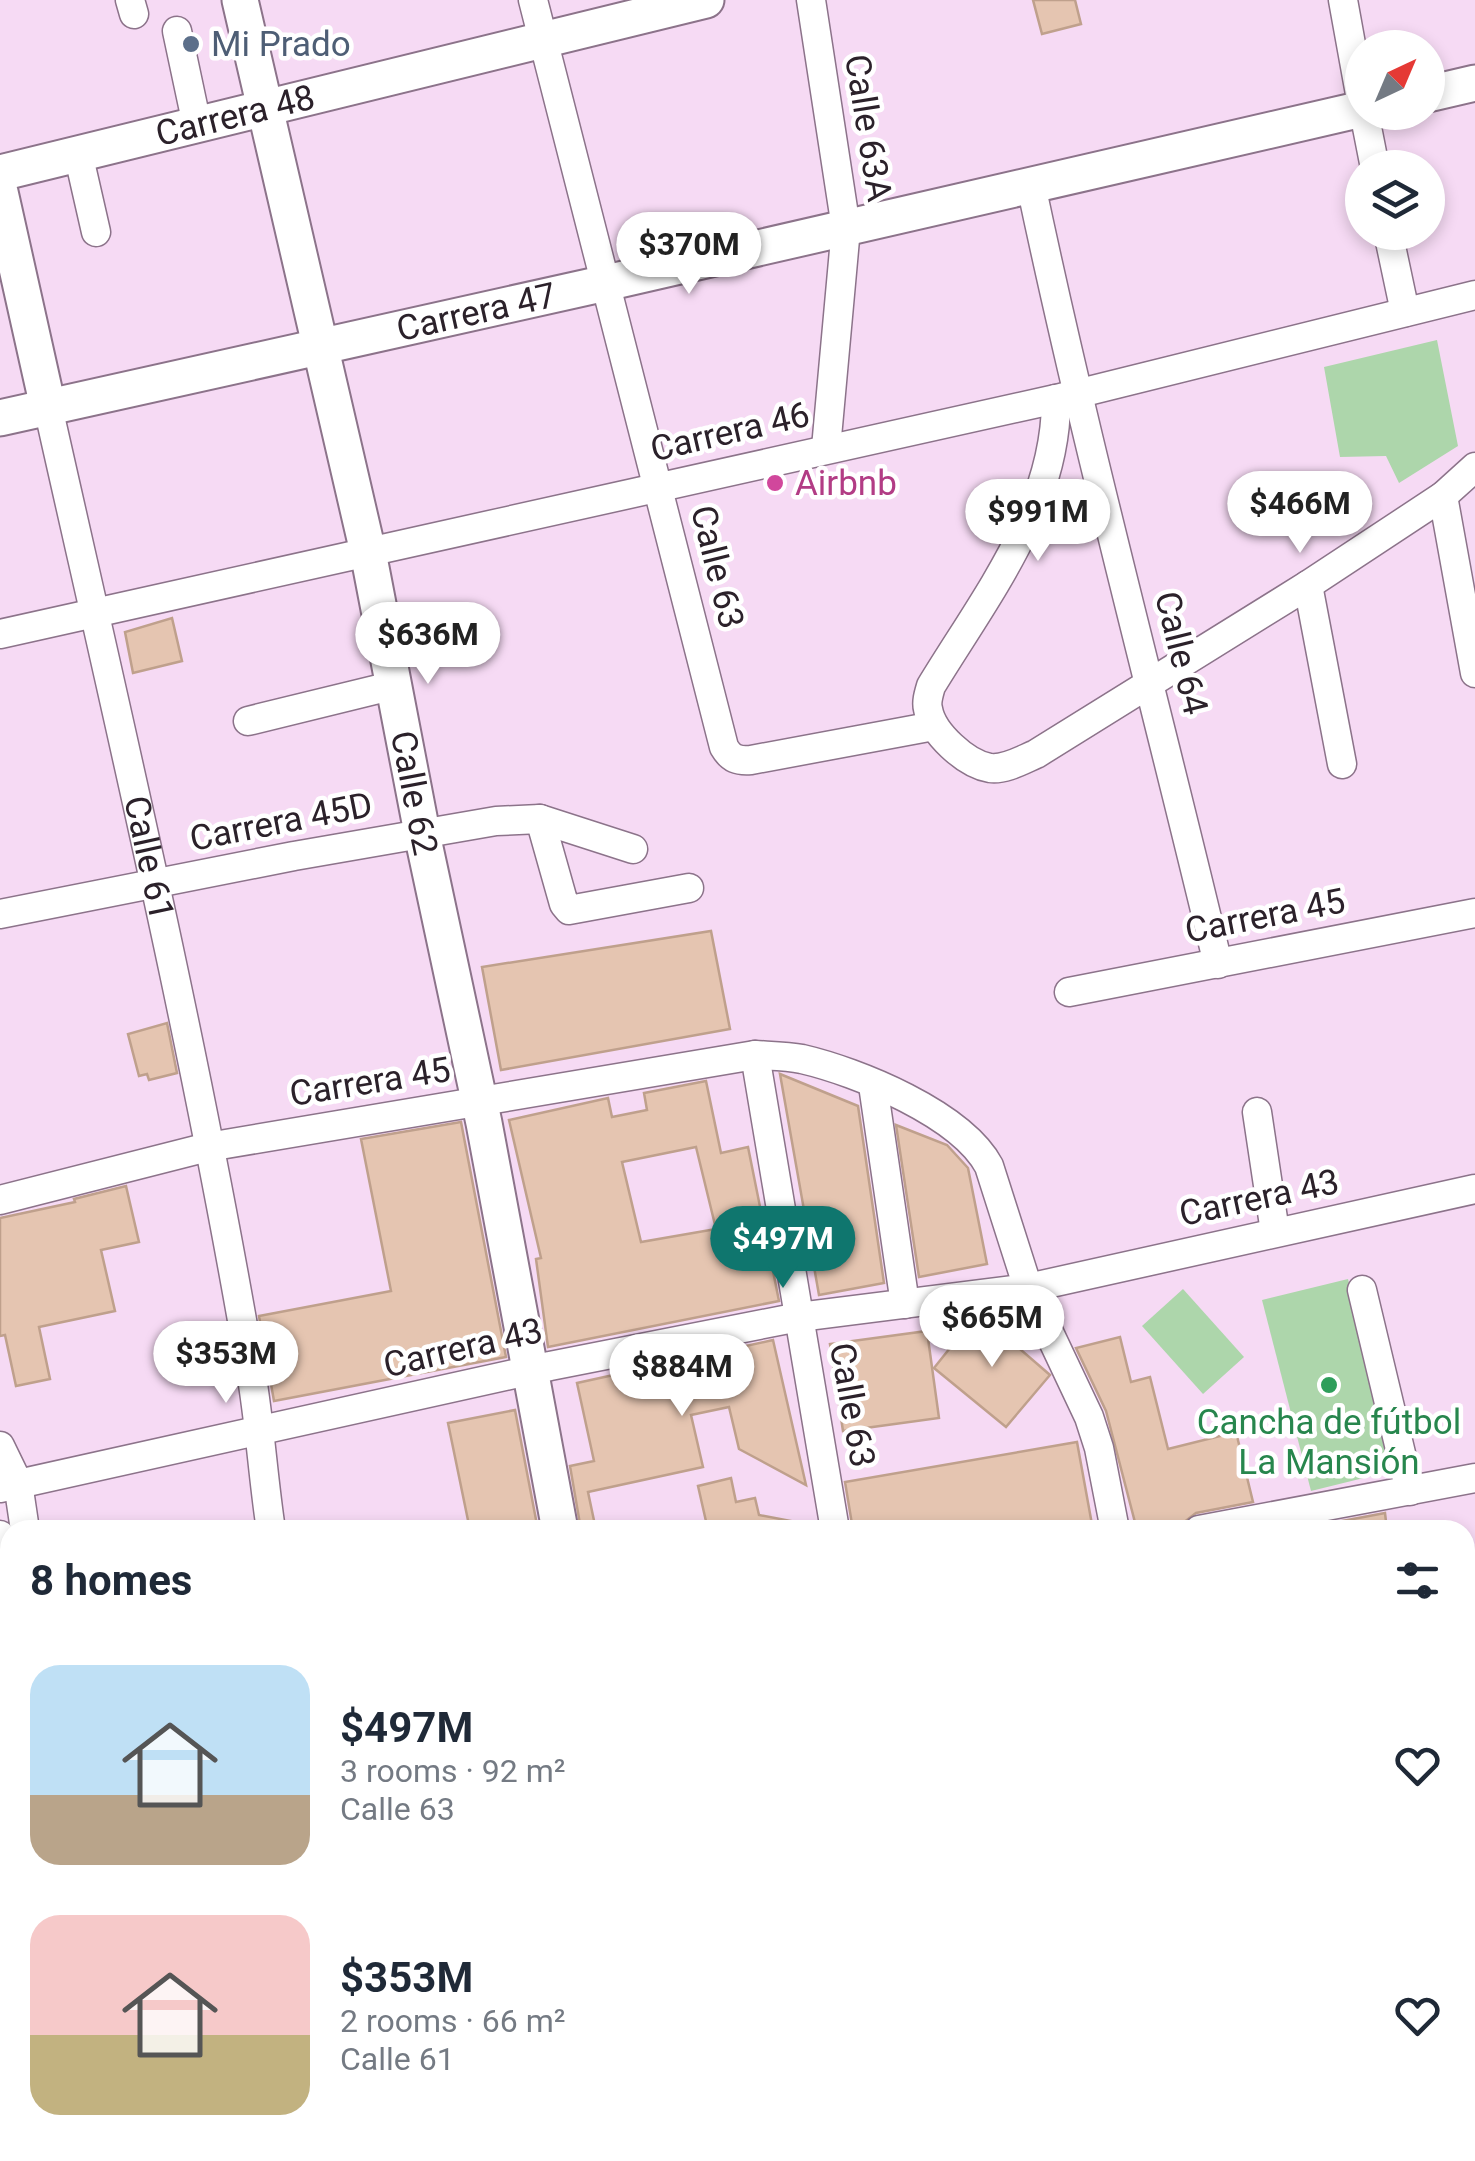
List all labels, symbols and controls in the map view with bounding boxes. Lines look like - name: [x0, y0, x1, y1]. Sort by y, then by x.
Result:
- place label: Mi Prado: [211, 24, 351, 65]
- north arrow: [1345, 30, 1445, 130]
- map controls: [1345, 30, 1445, 250]
- marker: Mi Prado: [180, 33, 202, 55]
- street label: Calle 63A: [836, 52, 900, 205]
- street label: Carrera 48: [151, 76, 319, 155]
- button: layers: [1345, 150, 1445, 250]
- pin: $370M: [619, 212, 759, 297]
- text: $370M: [638, 225, 740, 263]
- street label: Carrera 47: [393, 274, 560, 350]
- street label: Carrera 46: [646, 394, 814, 470]
- place label: Airbnb: [795, 463, 897, 504]
- pin: $466M: [1230, 471, 1370, 556]
- marker: Airbnb: [764, 472, 786, 494]
- pin: $991M: [968, 479, 1108, 564]
- text: $466M: [1249, 484, 1351, 522]
- text: $991M: [987, 492, 1089, 530]
- street label: Calle 63: [682, 501, 752, 633]
- street label: Calle 64: [1146, 587, 1216, 719]
- pin: $636M: [358, 602, 498, 687]
- text: $636M: [377, 615, 479, 653]
- street label: Calle 62: [382, 727, 447, 859]
- street label: Carrera 45D: [186, 784, 376, 860]
- street label: Calle 61: [116, 792, 183, 923]
- street label: Carrera 45: [1182, 880, 1348, 952]
- street label: Carrera 45: [287, 1049, 453, 1115]
- street label: Carrera 43: [1176, 1161, 1342, 1235]
- pin: $497M: [713, 1206, 853, 1291]
- text: $497M: [732, 1219, 834, 1257]
- pin: $665M: [922, 1285, 1062, 1370]
- text: $665M: [941, 1298, 1043, 1336]
- street label: Carrera 43: [379, 1310, 547, 1386]
- pin: $353M: [156, 1321, 296, 1406]
- text: $353M: [175, 1334, 277, 1372]
- pin: $884M: [612, 1334, 752, 1419]
- street label: Calle 63: [821, 1340, 883, 1470]
- text: $884M: [631, 1347, 733, 1385]
- marker: Cancha de fútbol La Mansión: [1318, 1374, 1340, 1396]
- place label: Cancha de fútbol La Mansión: [1197, 1402, 1461, 1483]
- icon: filters: [1390, 1553, 1445, 1608]
- text: 8 homes: [30, 1556, 192, 1605]
- text: $497M: [340, 1703, 473, 1752]
- icon: home: [110, 1705, 230, 1825]
- icon: heart: [1390, 1738, 1445, 1793]
- text: 3 rooms · 92 m²: [340, 1752, 565, 1790]
- text: Calle 63: [340, 1790, 455, 1828]
- text: $353M: [340, 1953, 473, 2002]
- icon: home: [110, 1955, 230, 2075]
- icon: heart: [1390, 1988, 1445, 2043]
- text: 2 rooms · 66 m²: [340, 2002, 565, 2040]
- text: Calle 61: [340, 2040, 455, 2078]

